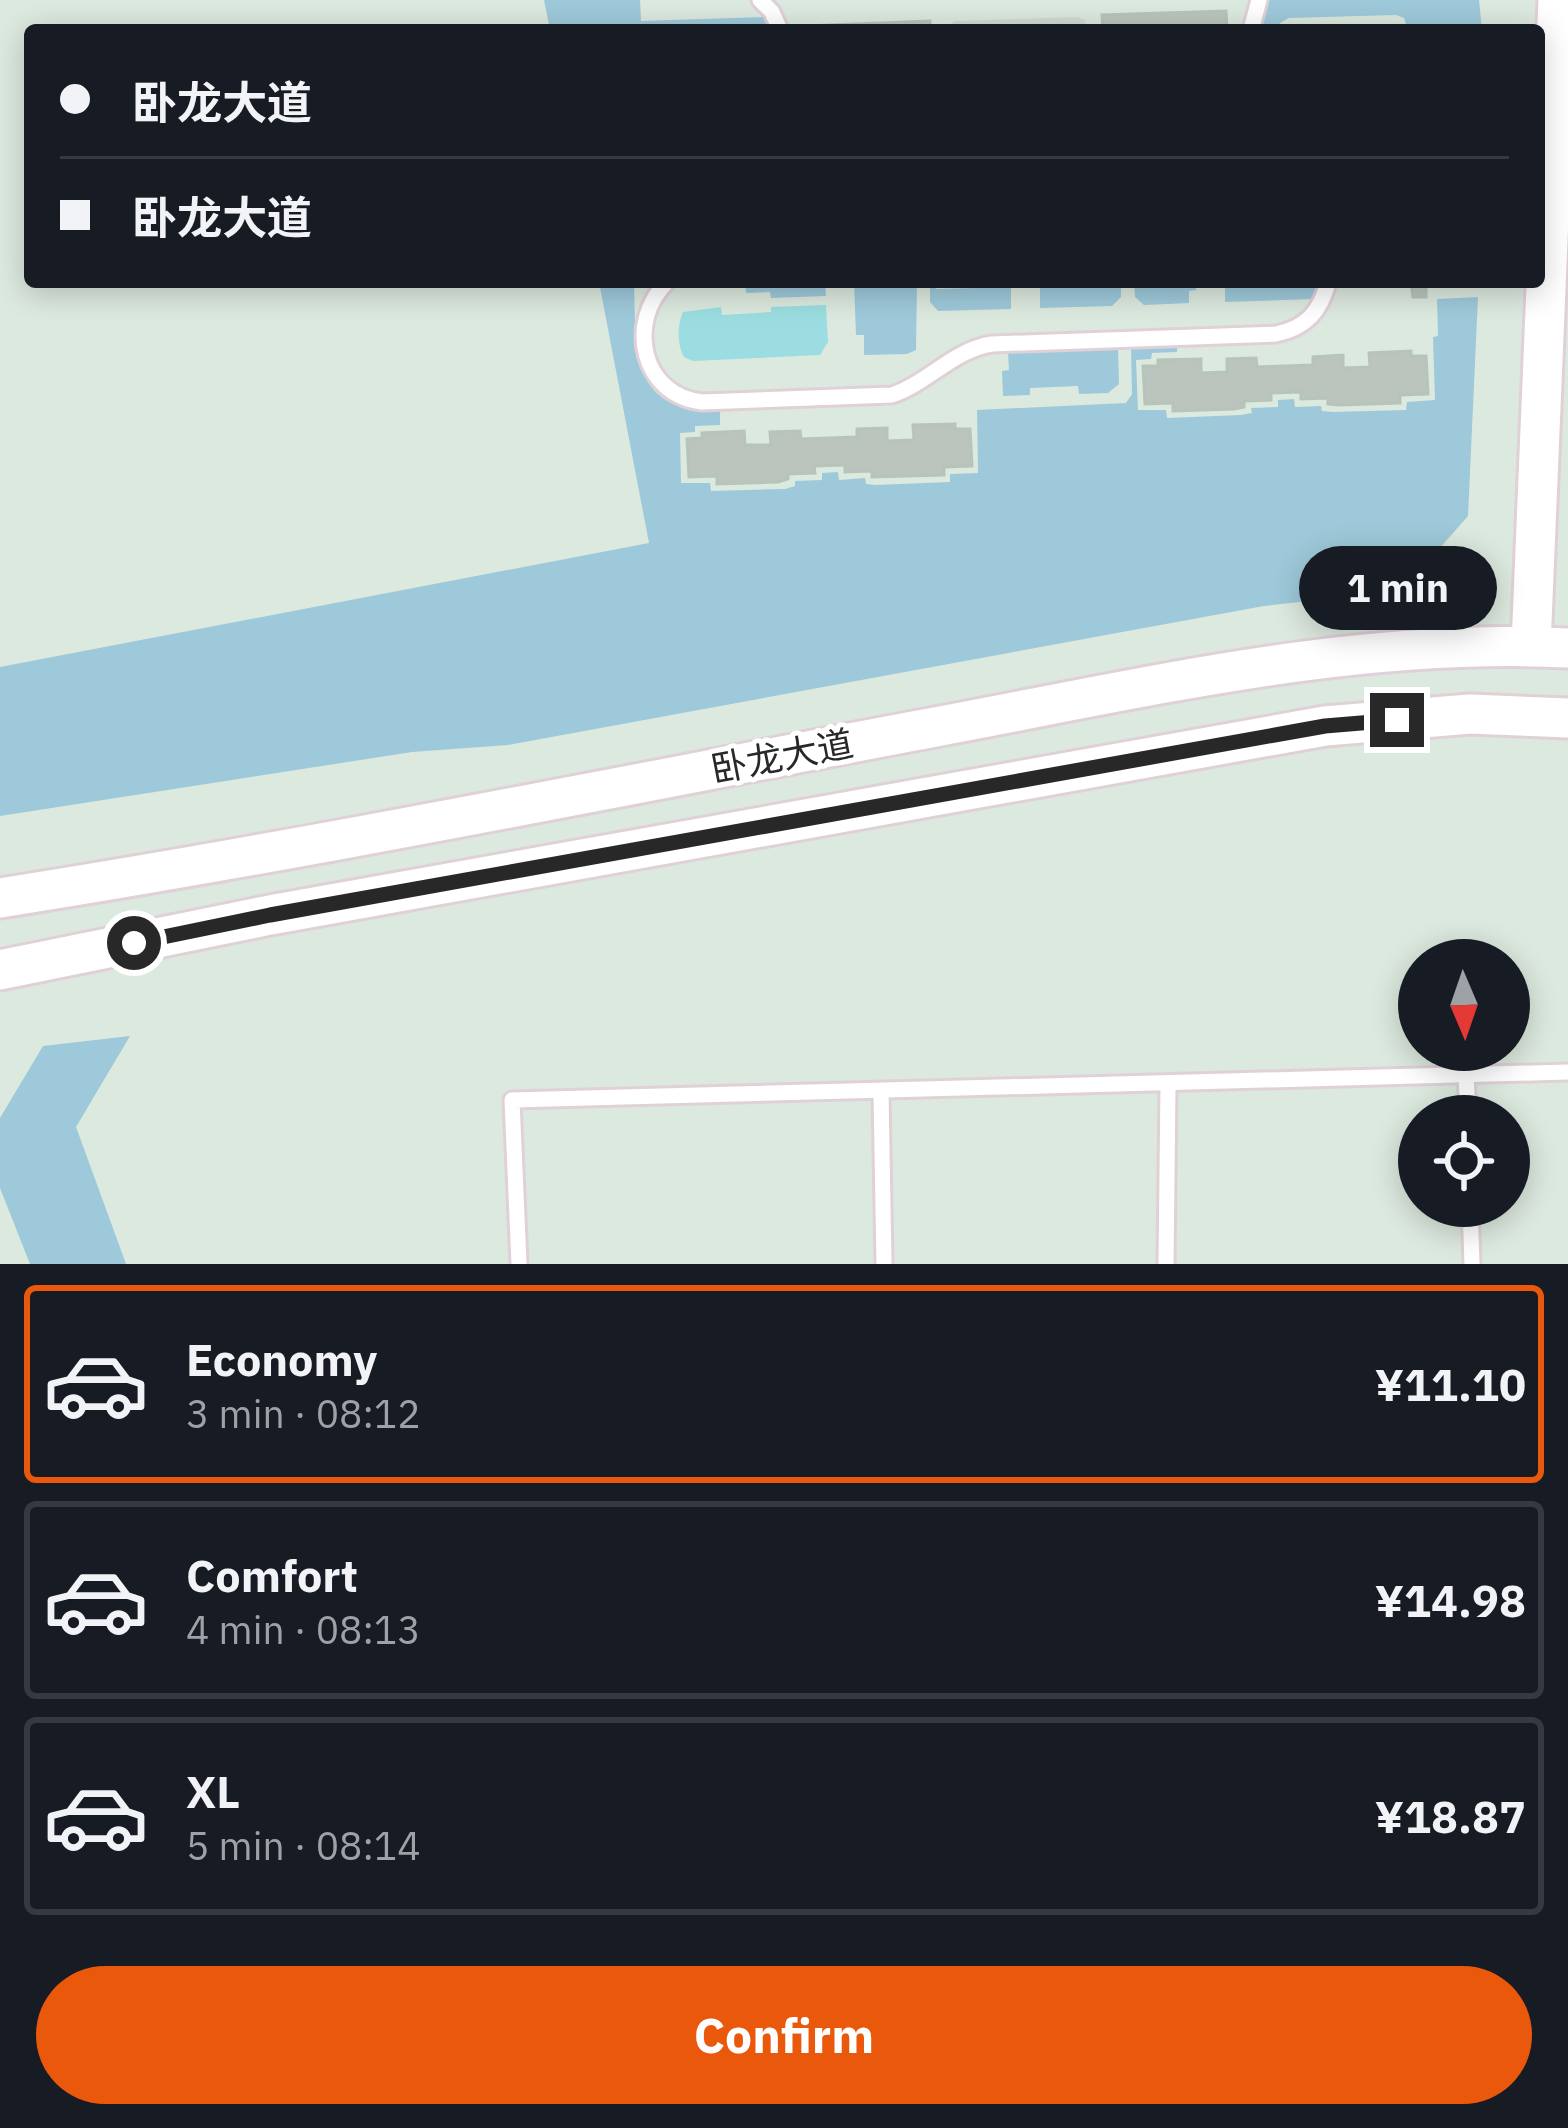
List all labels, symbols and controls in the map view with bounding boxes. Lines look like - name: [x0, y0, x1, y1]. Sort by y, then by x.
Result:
- text: 卧龙大道: [132, 73, 312, 131]
- text: 卧龙大道: [132, 188, 312, 246]
- callout: 1 min: [1298, 546, 1496, 630]
- text: 1 min: [1347, 562, 1449, 613]
- route end: [1370, 693, 1424, 747]
- street label: 卧龙大道: [707, 719, 857, 792]
- route start: [107, 916, 161, 970]
- north arrow: [1398, 939, 1530, 1071]
- map controls: [1398, 939, 1530, 1227]
- button: locate: [1398, 1095, 1530, 1227]
- icon: car: [42, 1330, 150, 1438]
- text: Economy: [186, 1330, 377, 1388]
- text: ¥11.10: [1375, 1355, 1526, 1413]
- text: 3 min · 08:12: [186, 1388, 421, 1439]
- icon: car: [42, 1546, 150, 1654]
- text: Comfort: [186, 1546, 358, 1604]
- text: ¥14.98: [1375, 1571, 1526, 1629]
- text: 4 min · 08:13: [186, 1604, 421, 1655]
- icon: car: [42, 1762, 150, 1870]
- text: XL: [186, 1762, 240, 1820]
- text: ¥18.87: [1375, 1787, 1526, 1845]
- text: 5 min · 08:14: [186, 1820, 421, 1871]
- button: Confirm: [36, 1966, 1532, 2104]

